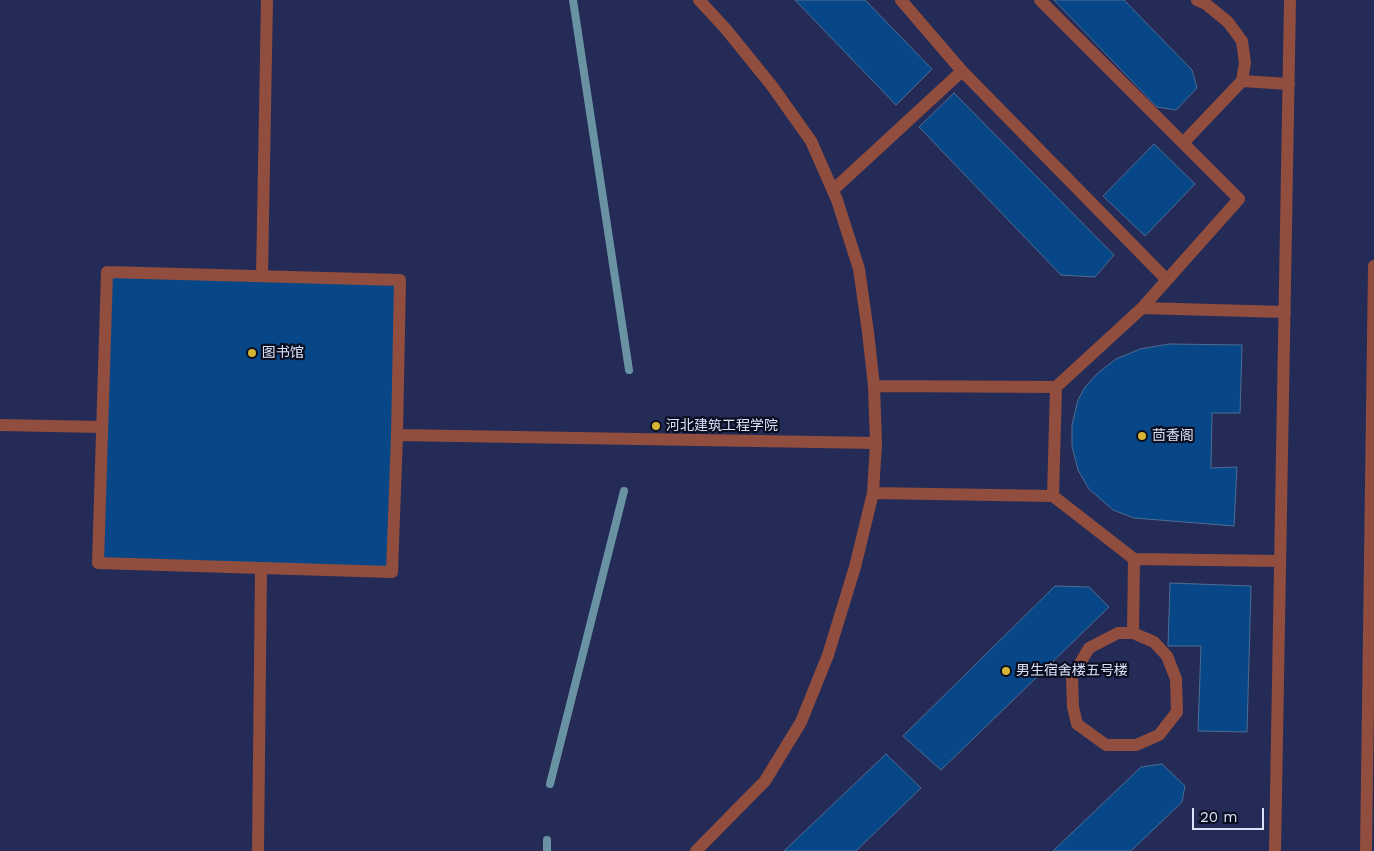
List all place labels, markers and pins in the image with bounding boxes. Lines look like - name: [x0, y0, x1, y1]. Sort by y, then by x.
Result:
- place label: 图书馆: [262, 345, 304, 361]
- marker: 图书馆: [246, 347, 258, 359]
- place label: 河北建筑工程学院: [666, 418, 778, 434]
- marker: 河北建筑工程学院: [650, 420, 662, 432]
- place label: 茴香阁: [1152, 428, 1194, 444]
- marker: 茴香阁: [1136, 430, 1148, 442]
- place label: 男生宿舍楼五号楼: [1016, 663, 1128, 679]
- marker: 男生宿舍楼五号楼: [1000, 665, 1012, 677]

